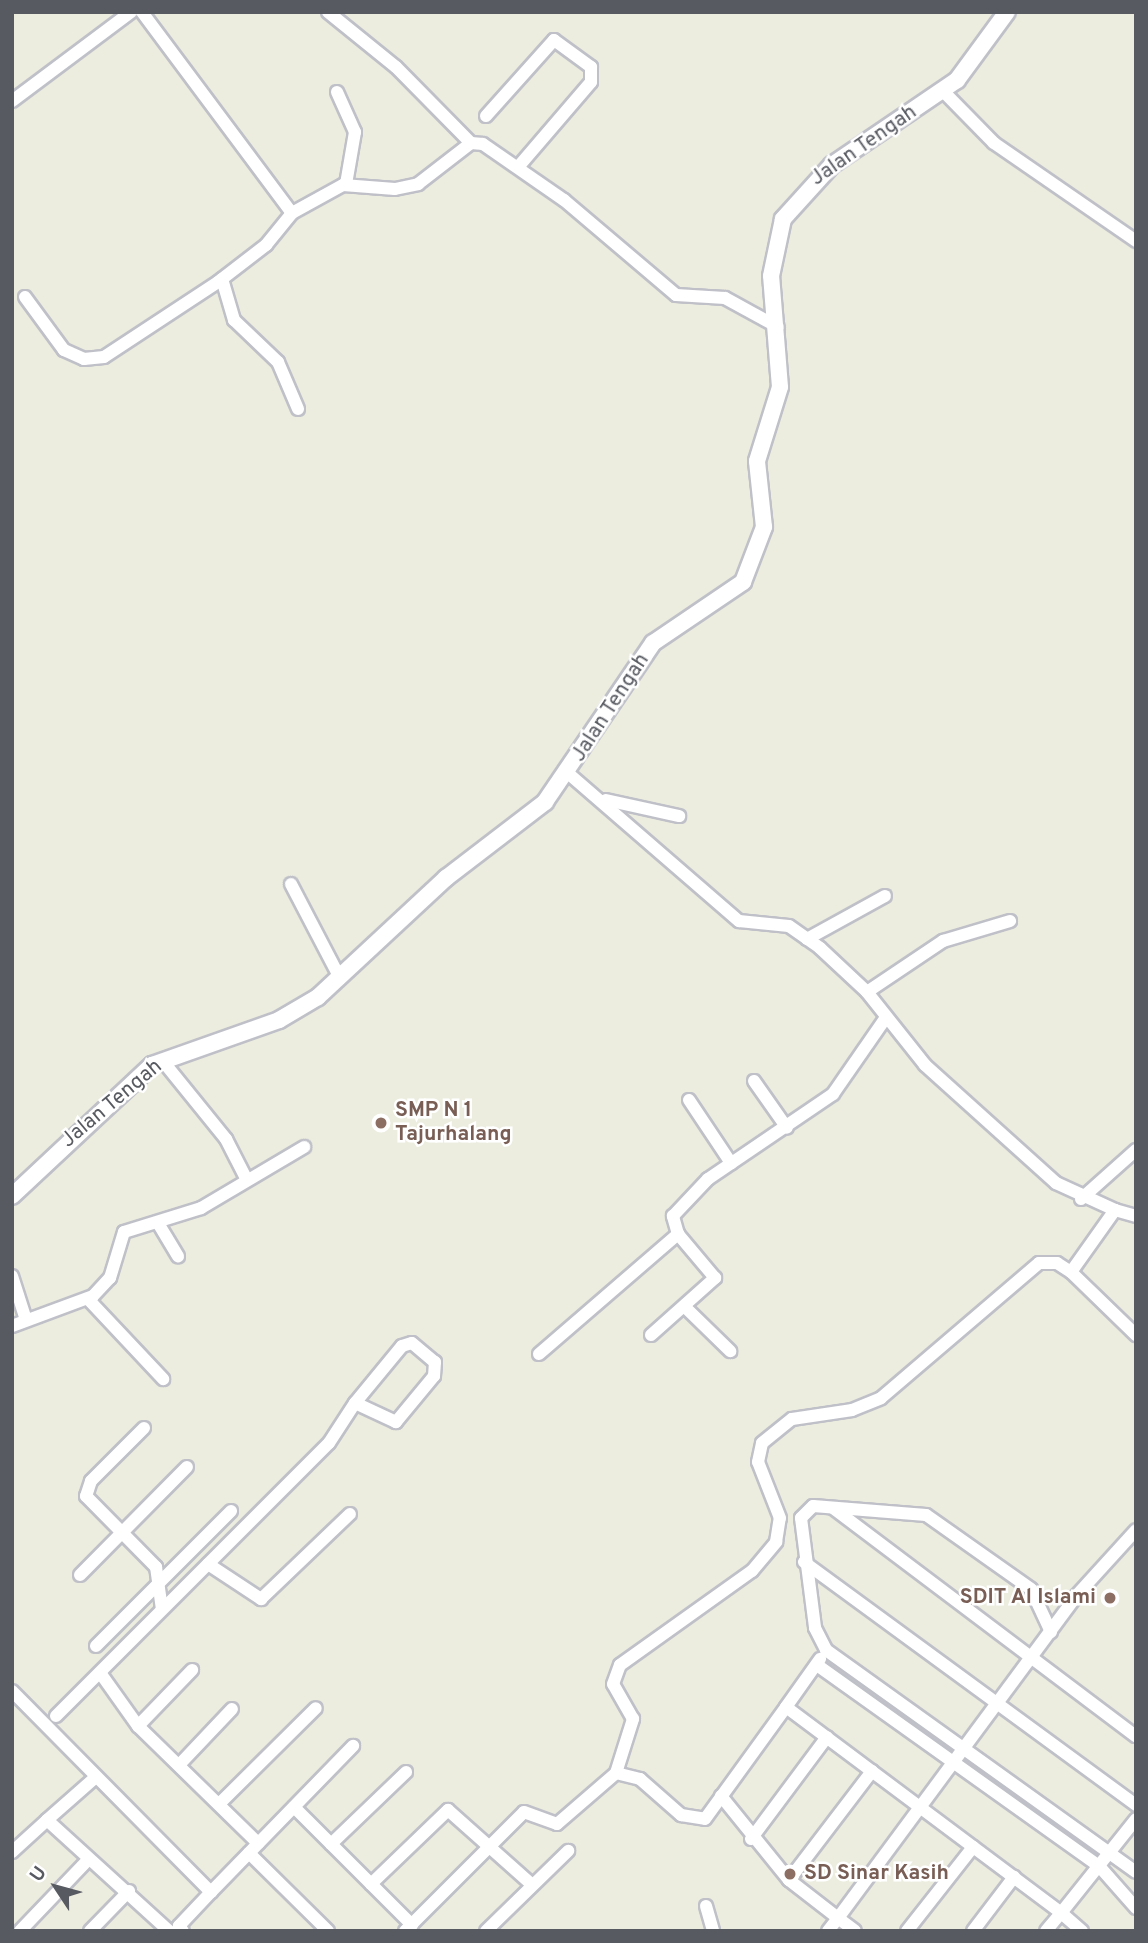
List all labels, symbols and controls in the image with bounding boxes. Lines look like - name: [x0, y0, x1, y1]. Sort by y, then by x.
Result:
- street label: Jalan Tengah: [806, 100, 922, 192]
- street label: Jalan Tengah: [566, 649, 656, 767]
- street label: Jalan Tengah: [56, 1054, 168, 1154]
- place label: SMP N 1 Tajurhalang: [395, 1098, 512, 1148]
- marker: SMP N 1 Tajurhalang: [373, 1115, 389, 1131]
- place label: SDIT Al Islami: [959, 1585, 1096, 1611]
- marker: SDIT Al Islami: [1102, 1590, 1118, 1606]
- north arrow: [21, 1852, 91, 1922]
- place label: SD Sinar Kasih: [804, 1861, 949, 1887]
- text: U: [25, 1862, 53, 1887]
- marker: SD Sinar Kasih: [782, 1866, 798, 1882]

